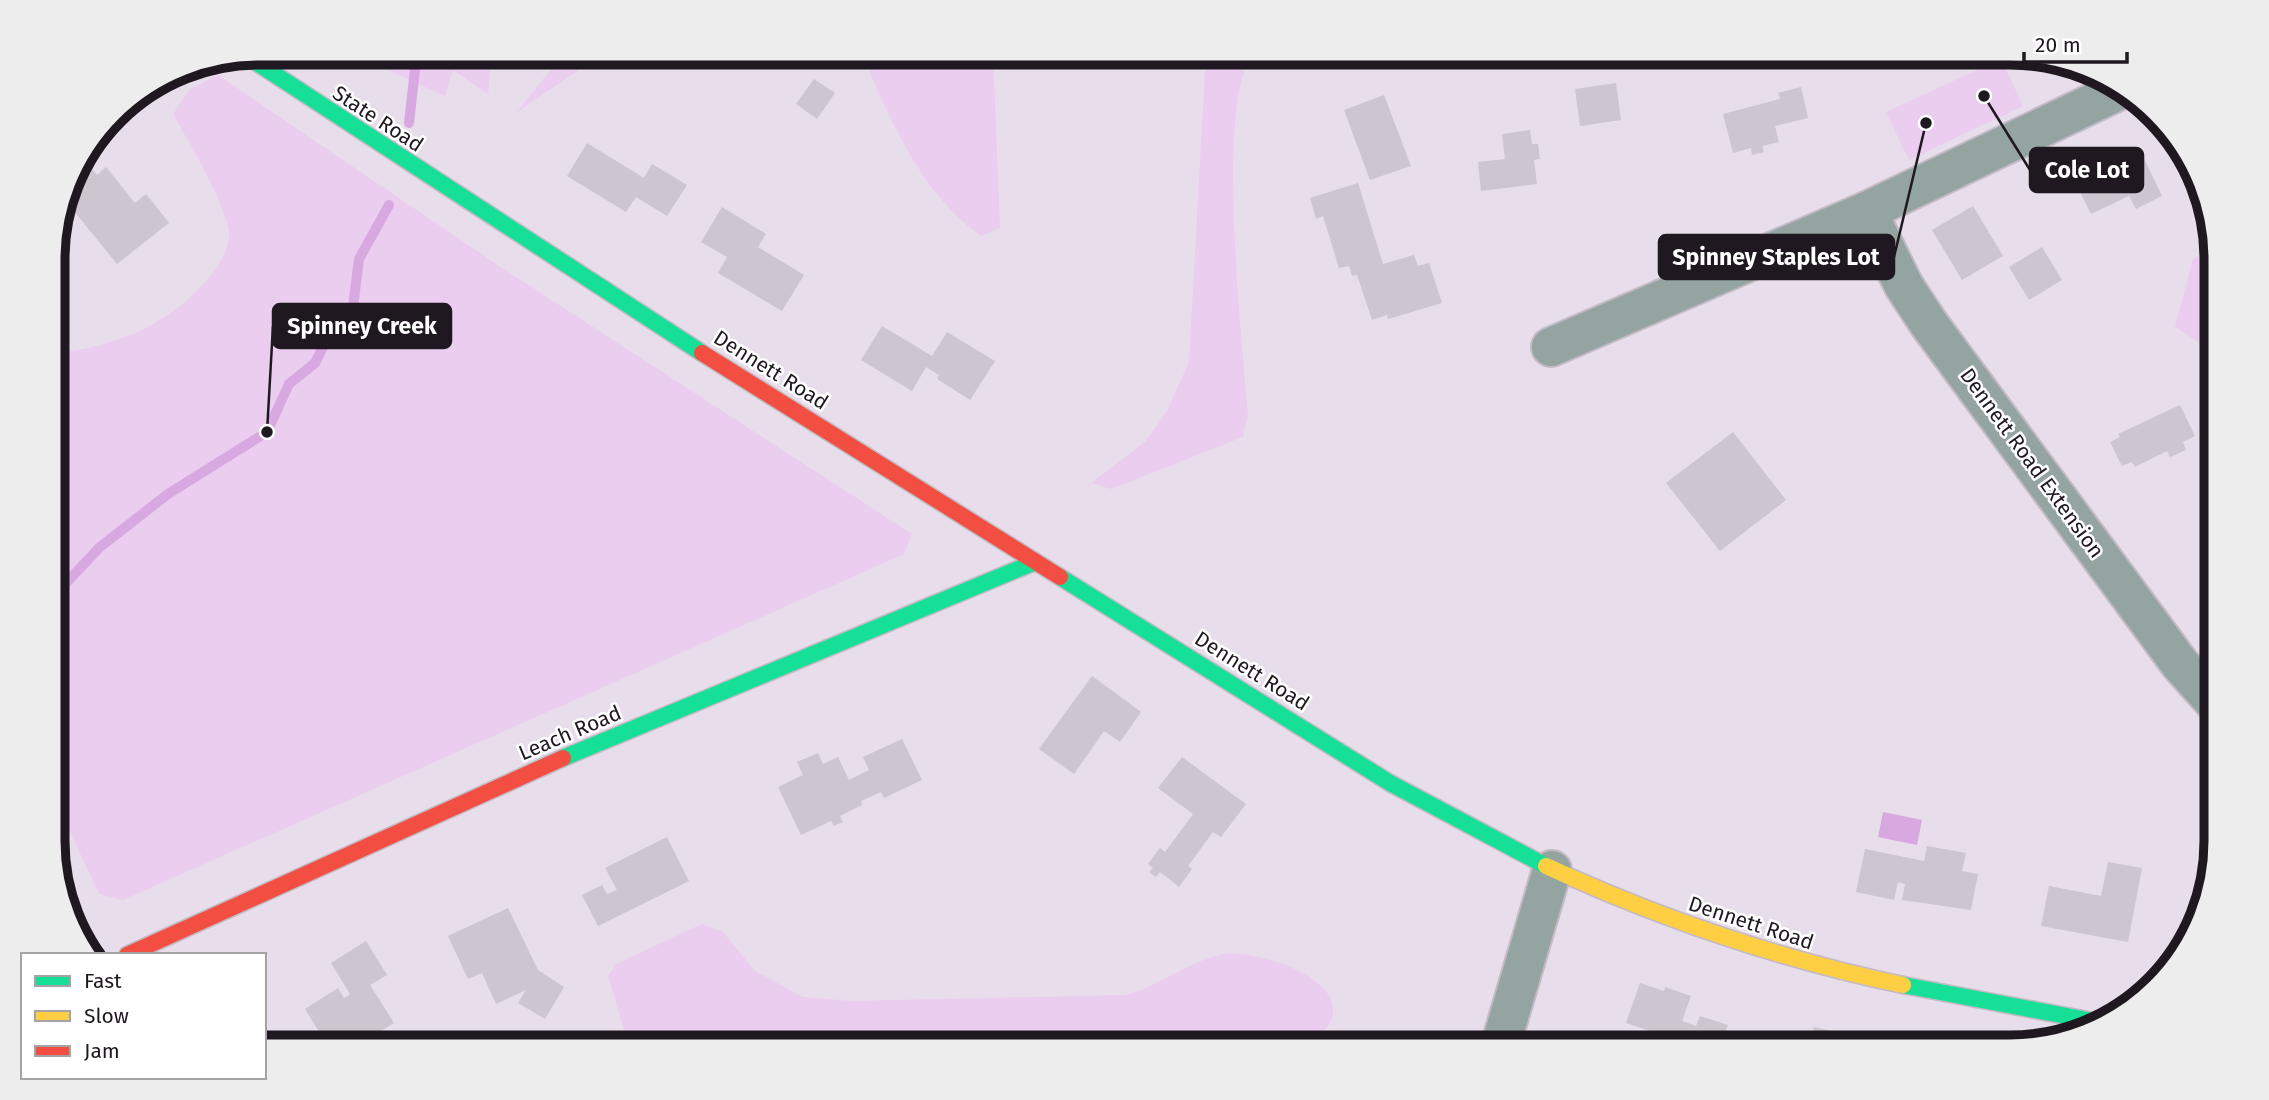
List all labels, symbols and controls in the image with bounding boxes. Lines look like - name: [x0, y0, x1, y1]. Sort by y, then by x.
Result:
- scale bar: [2024, 21, 2127, 65]
- text: 20 m: [2035, 32, 2081, 58]
- street label: State Road: [328, 80, 428, 158]
- callout: Cole Lot: [2030, 148, 2143, 192]
- text: Cole Lot: [2045, 156, 2130, 184]
- callout: Spinney Staples Lot: [1659, 235, 1894, 279]
- text: Spinney Staples Lot: [1672, 243, 1881, 271]
- callout: Spinney Creek: [273, 304, 451, 348]
- text: Spinney Creek: [287, 312, 437, 340]
- street label: Dennett Road: [709, 324, 833, 416]
- street label: Dennett Road Extension: [1954, 363, 2110, 563]
- street label: Dennett Road: [1190, 625, 1314, 717]
- street label: Leach Road: [515, 700, 625, 766]
- street label: Dennett Road: [1685, 891, 1817, 955]
- legend: [21, 953, 266, 1079]
- text: Fast: [84, 968, 122, 994]
- text: Slow: [84, 1003, 129, 1029]
- text: Jam: [84, 1038, 120, 1064]

